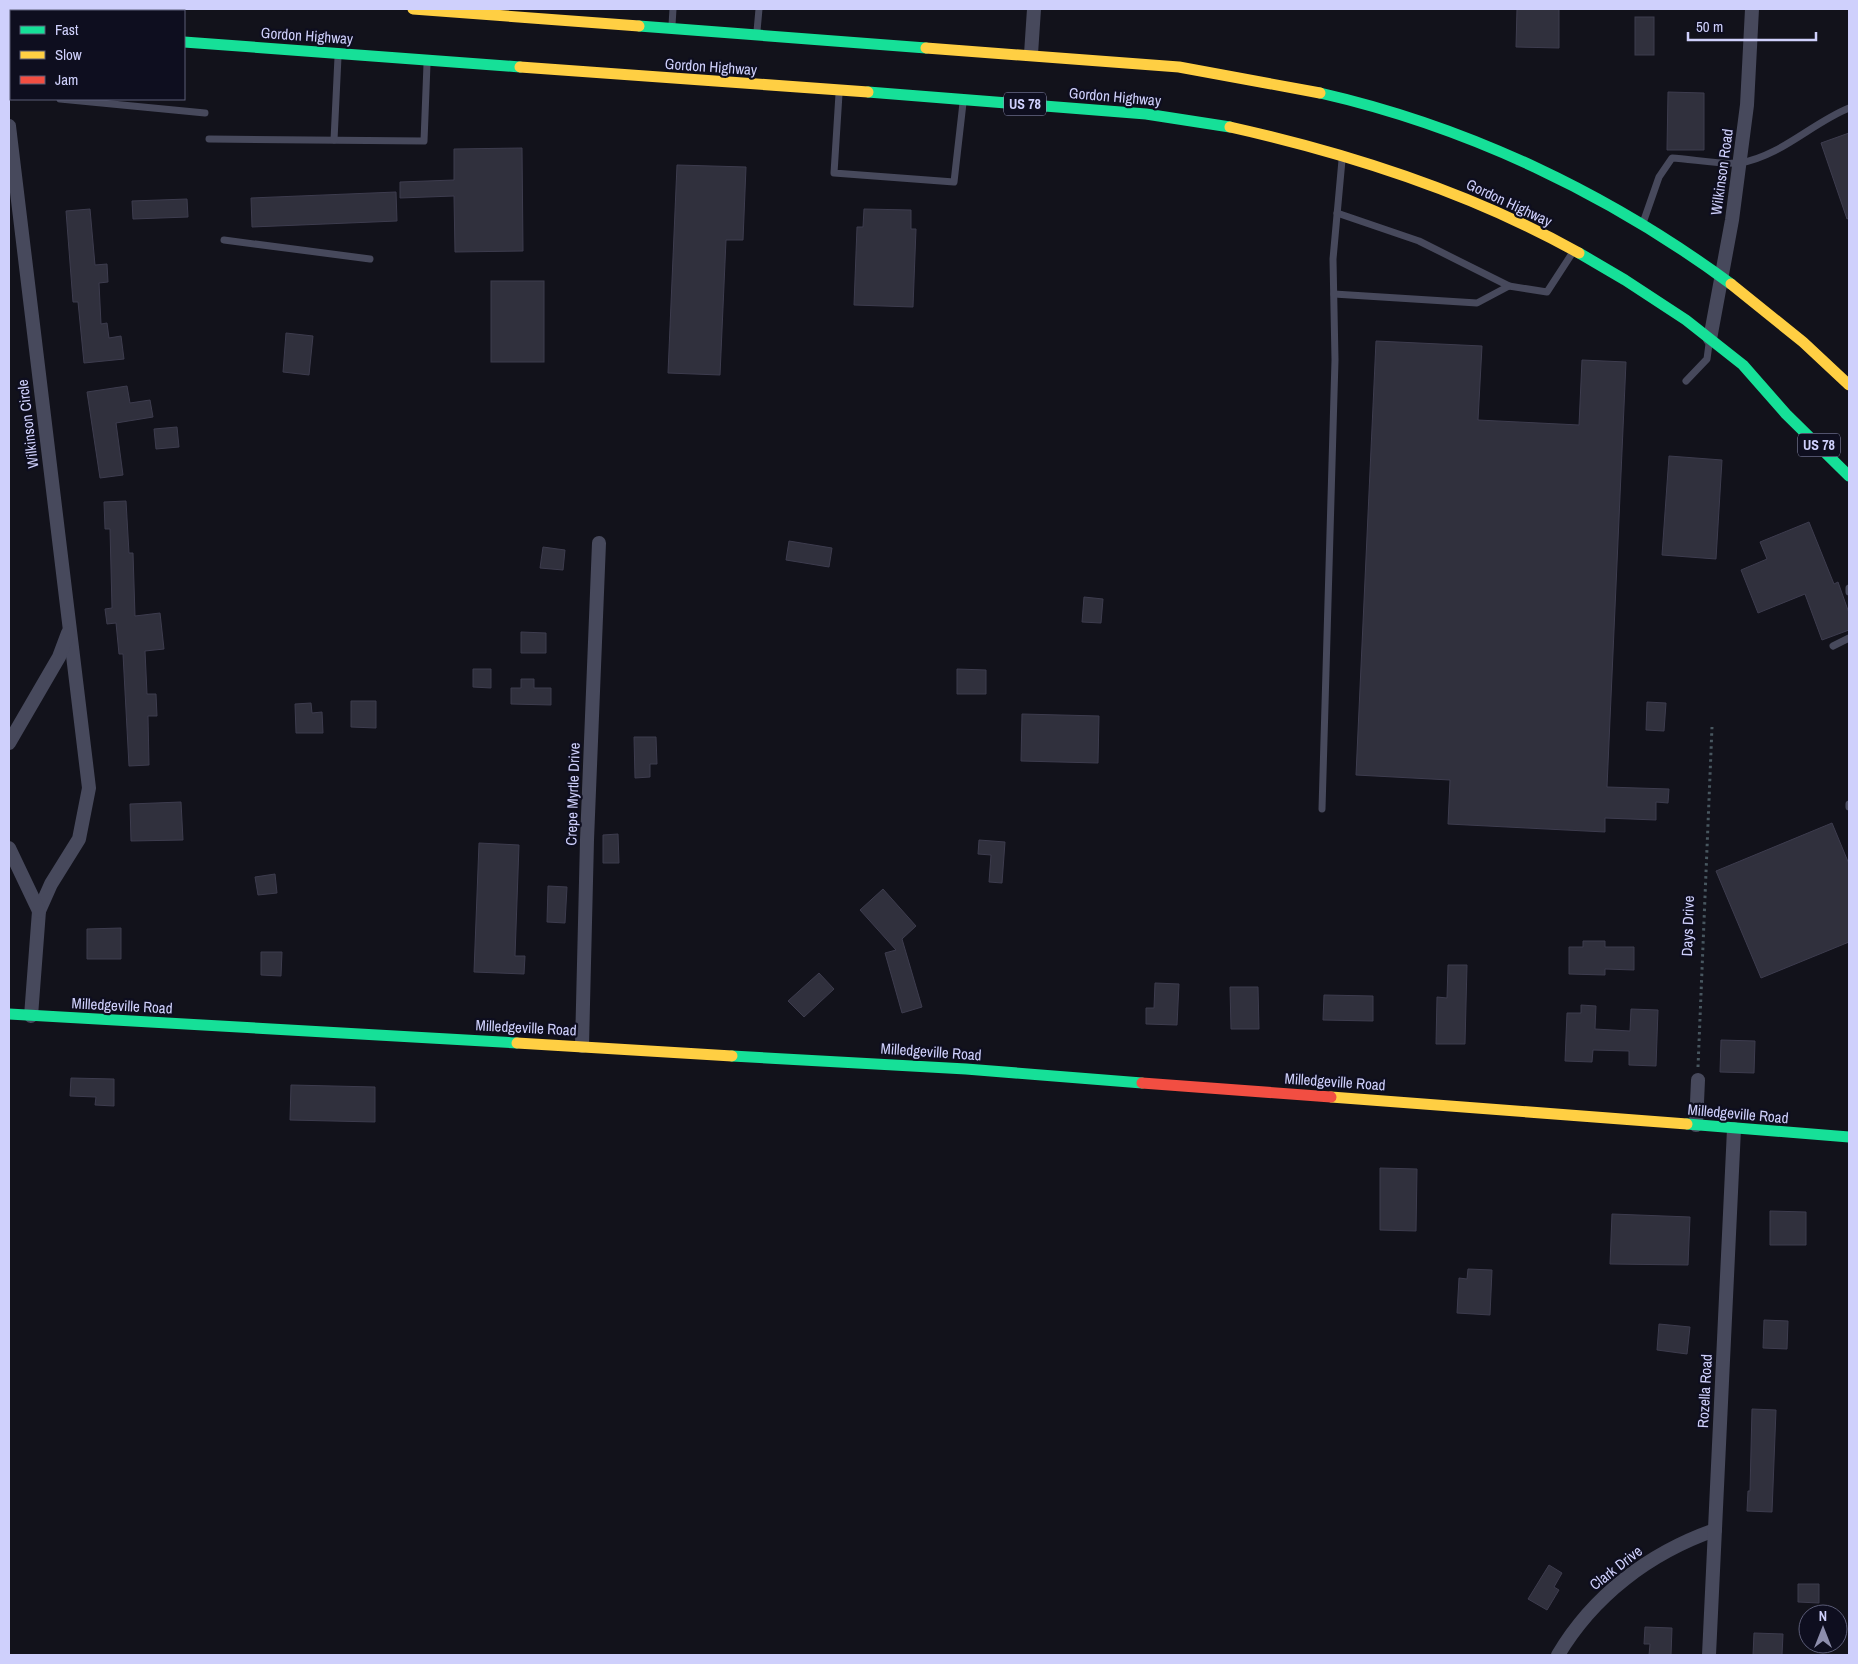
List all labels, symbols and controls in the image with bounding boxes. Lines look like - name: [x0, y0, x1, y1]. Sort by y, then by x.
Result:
- legend: [10, 10, 185, 100]
- scale bar: [1688, 10, 1816, 42]
- text: 50 m: [1696, 16, 1723, 37]
- text: Fast: [55, 19, 79, 40]
- street label: Gordon Highway: [260, 22, 355, 49]
- text: Slow: [55, 44, 82, 65]
- street label: Gordon Highway: [664, 53, 759, 80]
- text: Jam: [55, 69, 78, 90]
- street label: Gordon Highway: [1068, 82, 1163, 111]
- road number: US 78: [1004, 92, 1046, 116]
- street label: Wilkinson Road: [1705, 127, 1738, 216]
- street label: Gordon Highway: [1463, 174, 1556, 232]
- street label: Wilkinson Circle: [12, 378, 43, 470]
- road number: US 78: [1798, 434, 1840, 456]
- street label: Crepe Myrtle Drive: [560, 742, 585, 846]
- street label: Days Drive: [1676, 895, 1699, 957]
- street label: Milledgeville Road: [71, 992, 173, 1019]
- street label: Milledgeville Road: [475, 1014, 577, 1041]
- street label: Milledgeville Road: [880, 1037, 982, 1066]
- street label: Milledgeville Road: [1284, 1067, 1386, 1096]
- street label: Milledgeville Road: [1687, 1099, 1789, 1128]
- street label: Rozella Road: [1692, 1354, 1717, 1428]
- street label: Clark Drive: [1585, 1540, 1647, 1595]
- north arrow: [1798, 1604, 1848, 1654]
- text: N: [1819, 1607, 1827, 1625]

